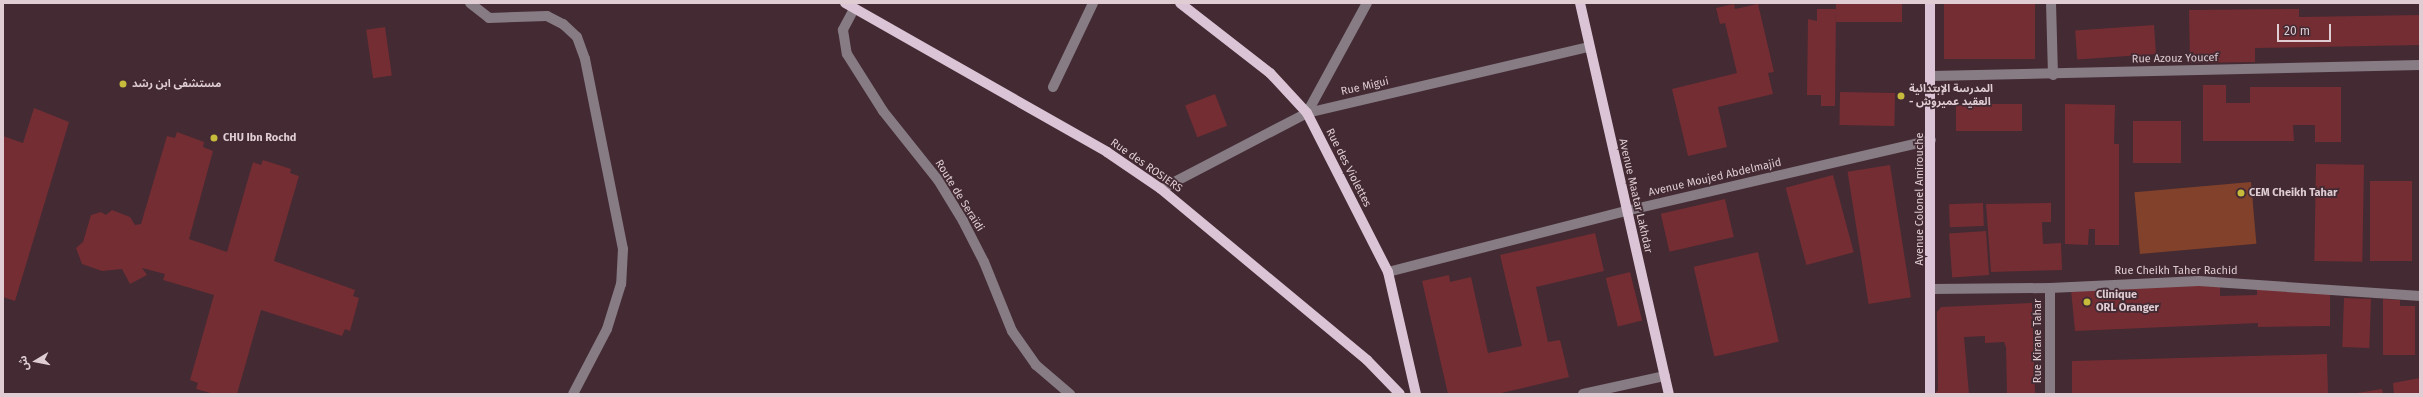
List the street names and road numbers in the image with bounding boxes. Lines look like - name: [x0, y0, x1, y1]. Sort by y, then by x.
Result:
- street label: Rue Azouz Youcef: [2132, 52, 2218, 66]
- street label: Rue Migui: [1340, 75, 1390, 99]
- street label: Rue des Violettes: [1323, 127, 1373, 209]
- street label: Avenue Colonel Amirouche: [1913, 132, 1927, 266]
- street label: Rue des ROSIERS: [1108, 136, 1184, 196]
- street label: Avenue Maatar Lakhdar: [1615, 137, 1655, 255]
- street label: Avenue Moujed Abdelmajid: [1647, 156, 1783, 200]
- street label: Route de Seraïdi: [932, 158, 986, 234]
- street label: Rue Cheikh Taher Rachid: [2114, 264, 2238, 278]
- street label: Rue Kirane Tahar: [2031, 299, 2045, 383]

